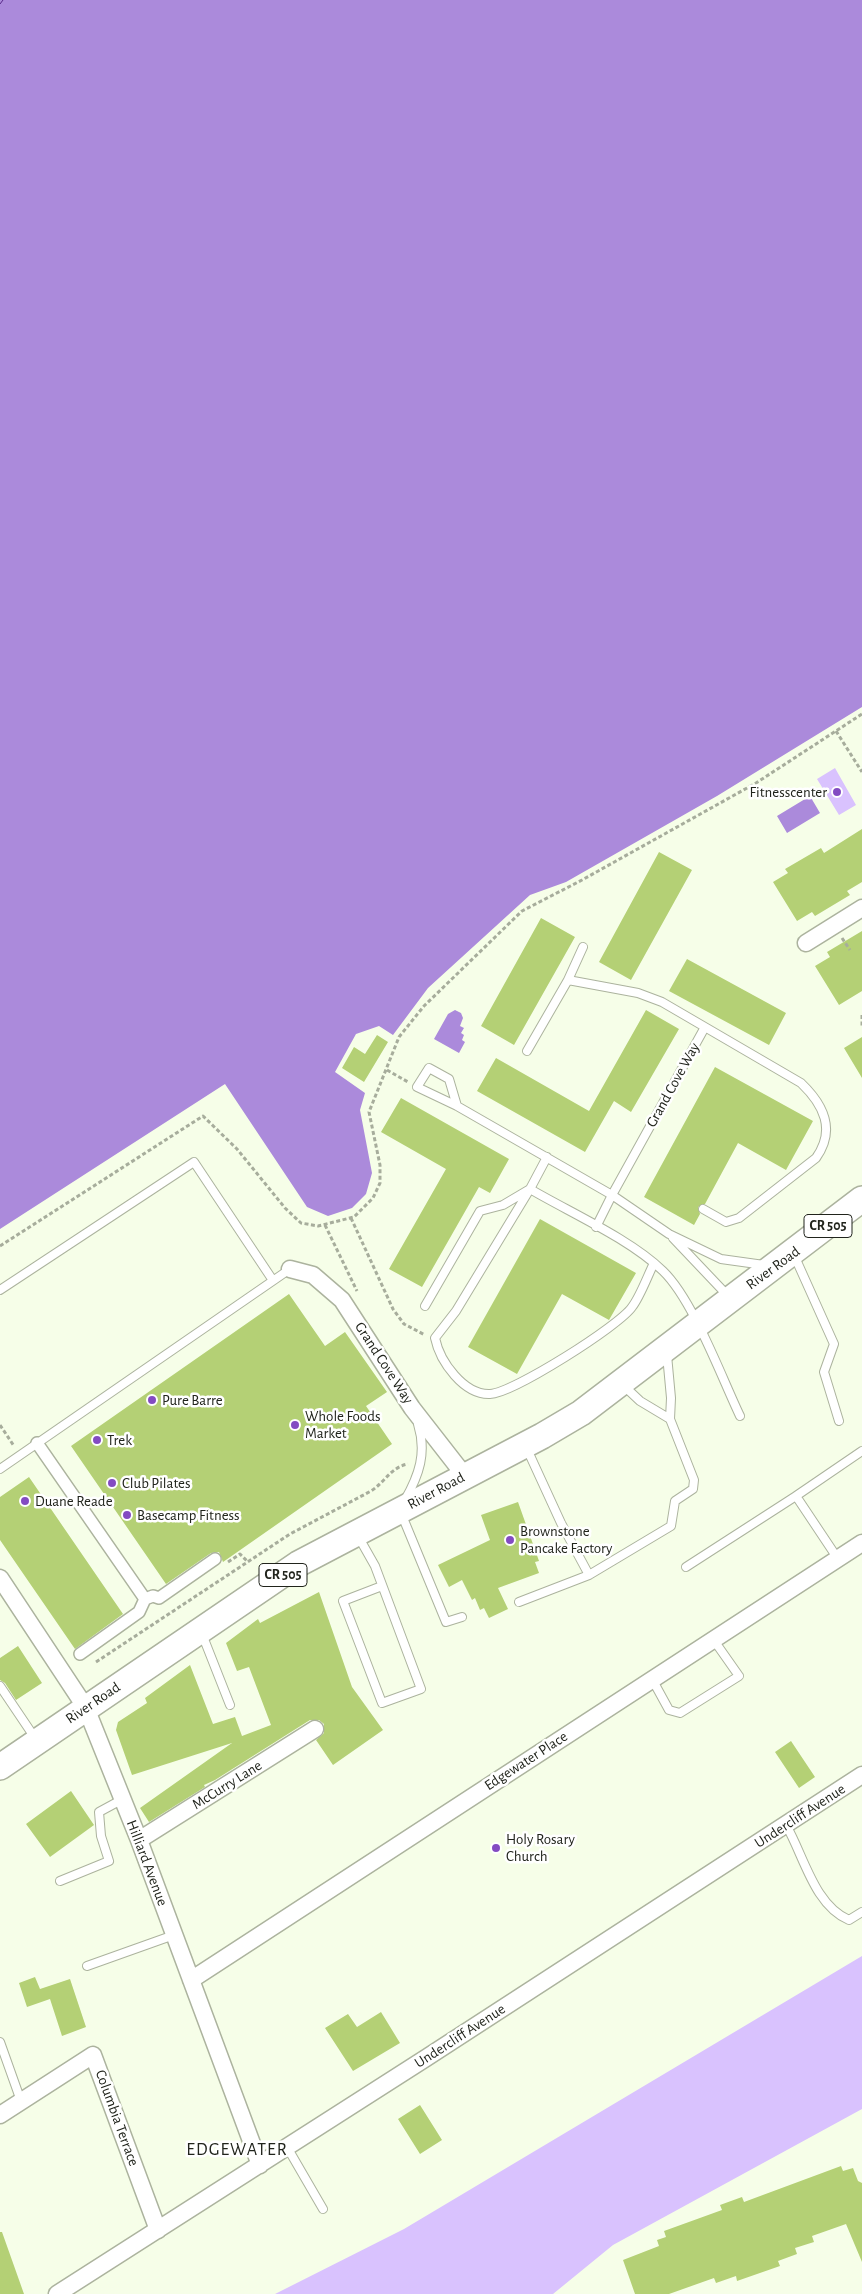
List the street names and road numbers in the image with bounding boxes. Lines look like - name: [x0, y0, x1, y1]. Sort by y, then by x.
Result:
- street label: Grand Cove Way: [642, 1040, 704, 1130]
- road number: CR 505: [804, 1214, 852, 1238]
- street label: River Road: [743, 1242, 803, 1294]
- street label: Grand Cove Way: [351, 1319, 417, 1407]
- street label: River Road: [404, 1468, 468, 1514]
- road number: CR 505: [259, 1564, 307, 1586]
- street label: River Road: [62, 1678, 124, 1728]
- street label: Edgewater Place: [481, 1727, 571, 1795]
- street label: McCurry Lane: [189, 1756, 265, 1814]
- street label: Undercliff Avenue: [751, 1780, 849, 1852]
- street label: Hilliard Avenue: [122, 1818, 172, 1908]
- street label: Undercliff Avenue: [411, 2000, 509, 2072]
- street label: Columbia Terrace: [91, 2067, 143, 2169]

